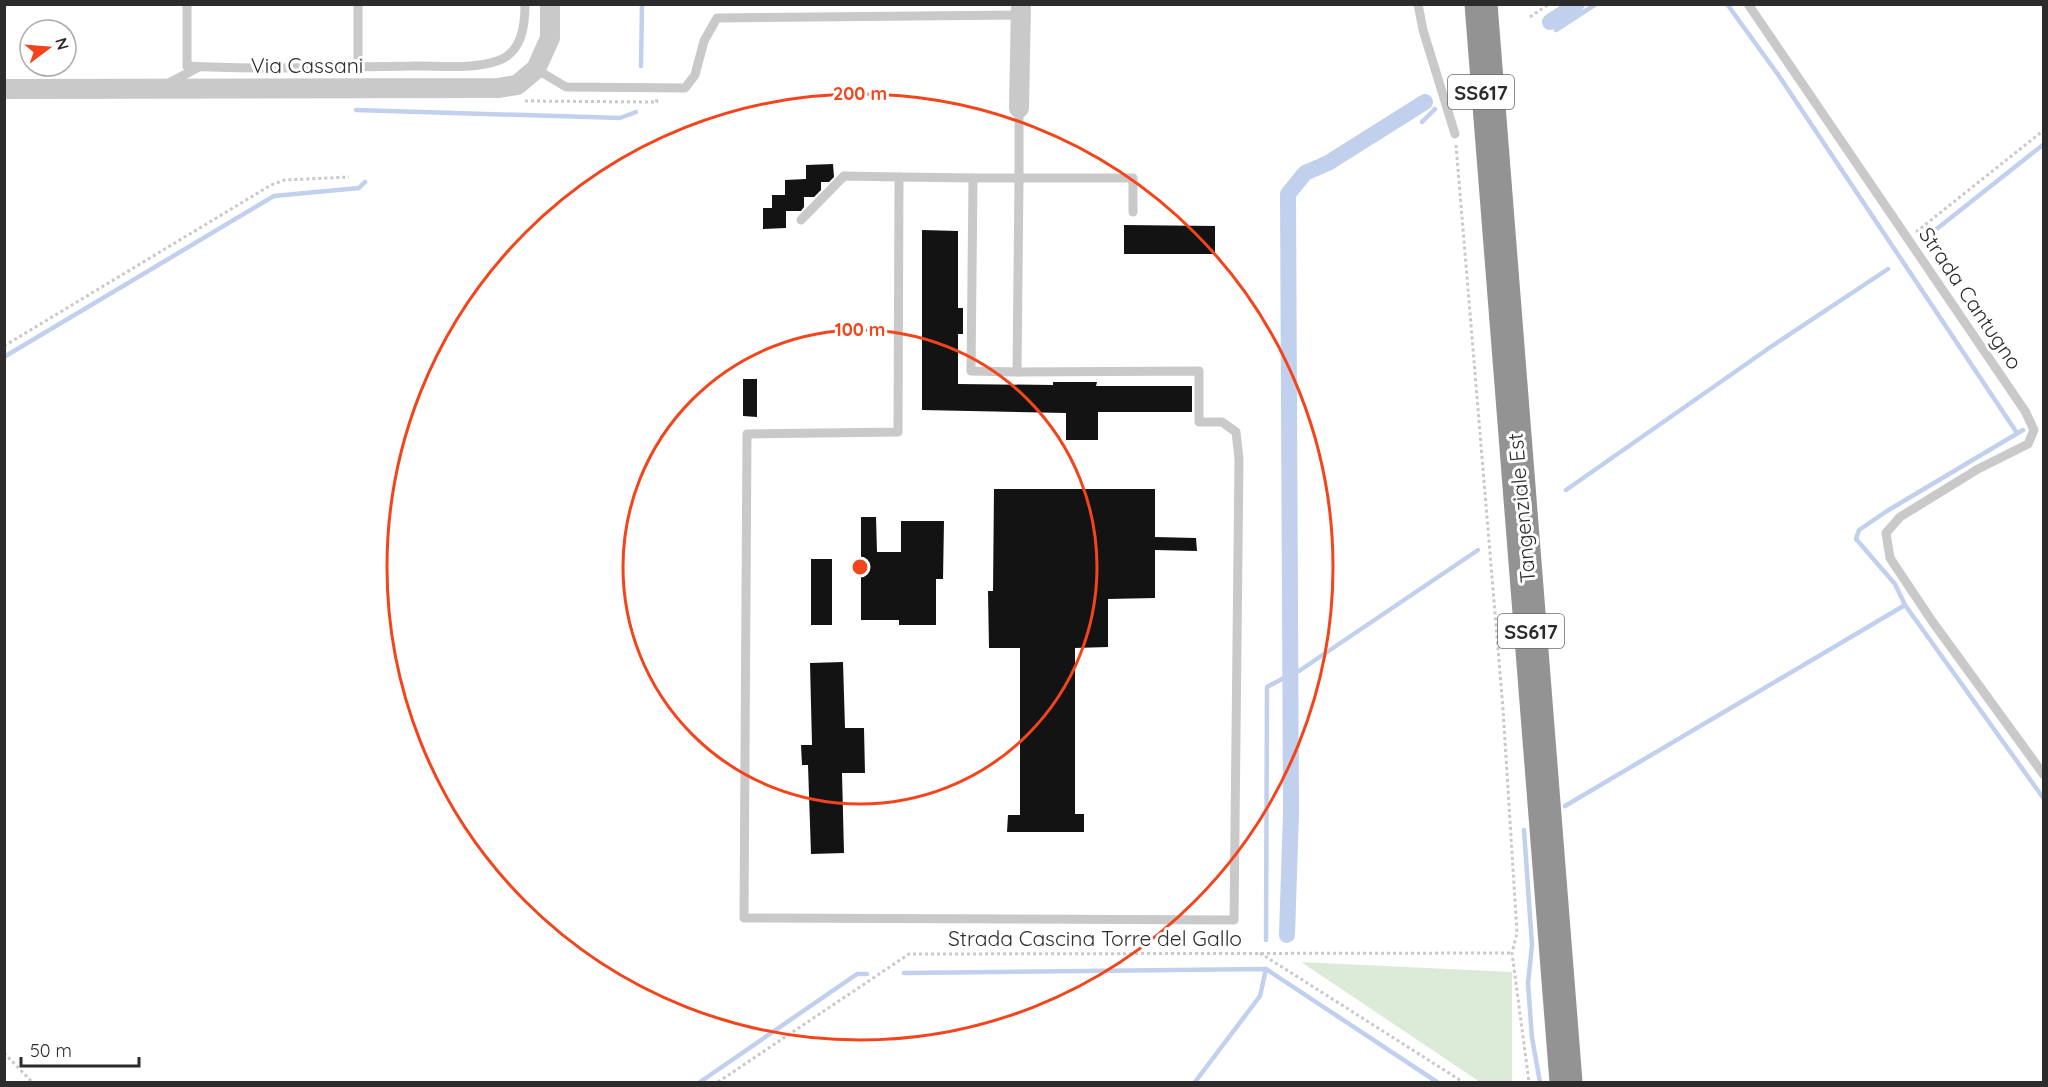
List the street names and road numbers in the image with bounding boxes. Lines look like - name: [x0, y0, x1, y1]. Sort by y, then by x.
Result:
- street label: Via Cassani: [251, 52, 363, 78]
- road number: SS617: [1448, 75, 1514, 109]
- street label: Strada Cantugno: [1914, 222, 2028, 374]
- street label: Tangenziale Est: [1501, 432, 1541, 584]
- road number: SS617: [1498, 614, 1564, 648]
- street label: Strada Cascina Torre del Gallo: [948, 925, 1242, 951]

